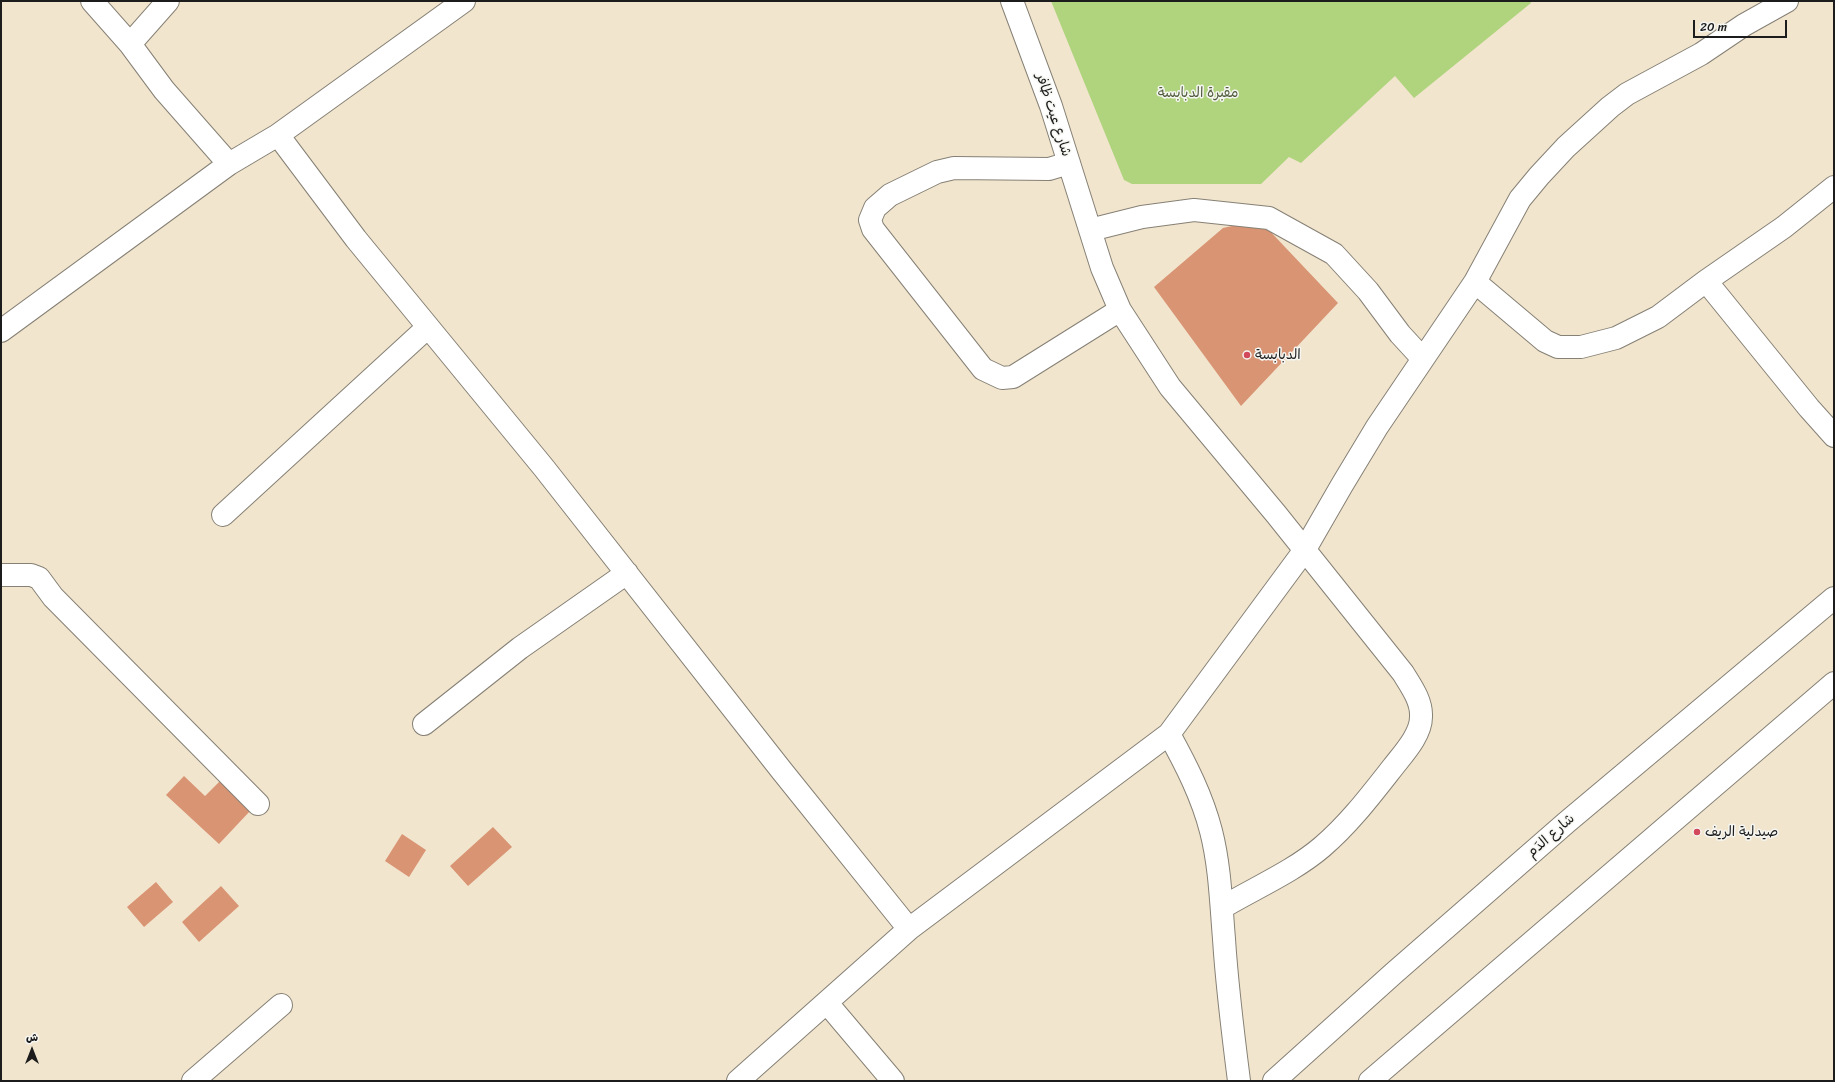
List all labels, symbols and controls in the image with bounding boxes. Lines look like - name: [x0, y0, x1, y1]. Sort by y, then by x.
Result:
- scale bar: [1695, 12, 1789, 38]
- text: 20 m: [1700, 16, 1727, 38]
- street label: شارع عيت ظافر: [1032, 71, 1074, 159]
- park label: مقبرة الدبابسة: [1158, 85, 1238, 101]
- place label: الدبابسة: [1255, 347, 1301, 363]
- marker: الدبابسة: [1242, 350, 1252, 360]
- street label: شارع الدَم: [1524, 811, 1578, 861]
- place label: صيدلية الريف: [1705, 824, 1778, 840]
- marker: صيدلية الريف: [1692, 827, 1702, 837]
- text: ش: [26, 1028, 38, 1047]
- north arrow: [12, 1030, 52, 1070]

